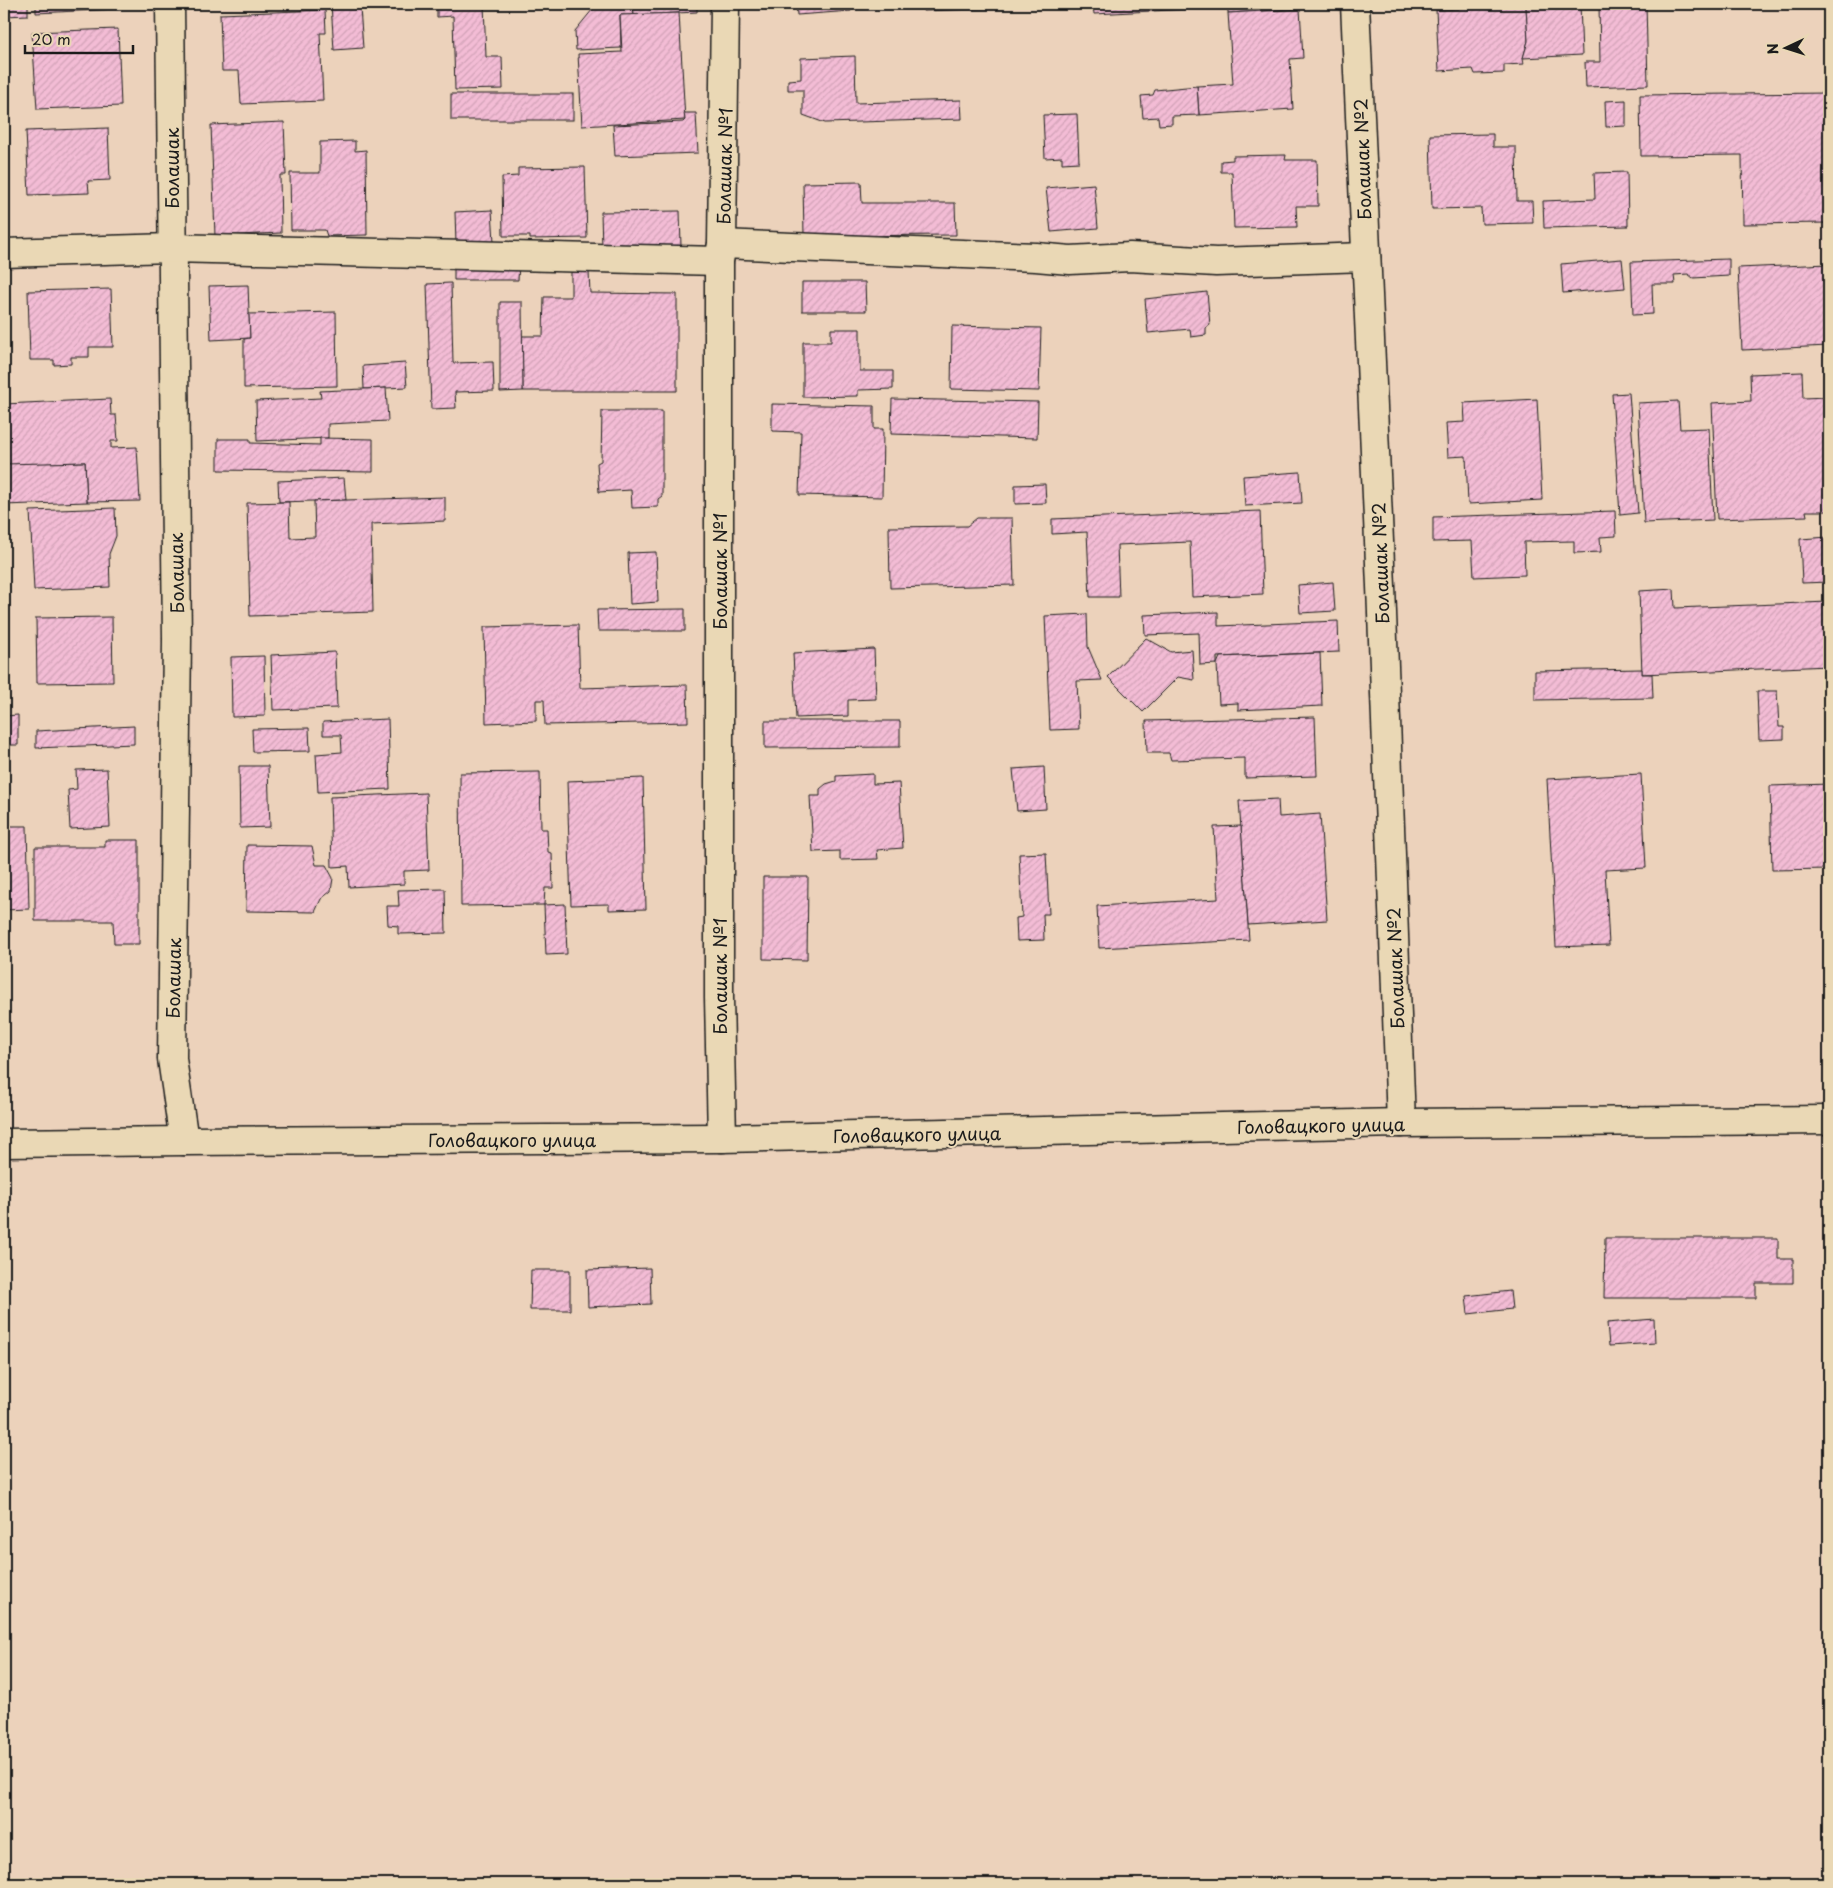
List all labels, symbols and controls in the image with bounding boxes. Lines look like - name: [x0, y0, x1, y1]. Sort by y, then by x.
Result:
- scale bar: [25, 22, 132, 54]
- north arrow: [1760, 22, 1810, 72]
- text: 20 m: [32, 27, 71, 50]
- text: N: [1762, 43, 1783, 55]
- street label: Болашак №2: [1346, 98, 1378, 220]
- street label: Болашак №1: [709, 107, 739, 225]
- street label: Болашак: [158, 127, 185, 208]
- street label: Болашак №2: [1364, 502, 1396, 624]
- street label: Болашак №1: [706, 513, 733, 629]
- street label: Болашак: [162, 532, 190, 614]
- street label: Болашак №2: [1379, 907, 1411, 1029]
- street label: Болашак №1: [706, 918, 733, 1034]
- street label: Болашак: [159, 937, 187, 1019]
- street label: Головацкого улица: [1237, 1110, 1406, 1140]
- street label: Головацкого улица: [833, 1119, 1002, 1149]
- street label: Головацкого улица: [428, 1126, 597, 1153]

